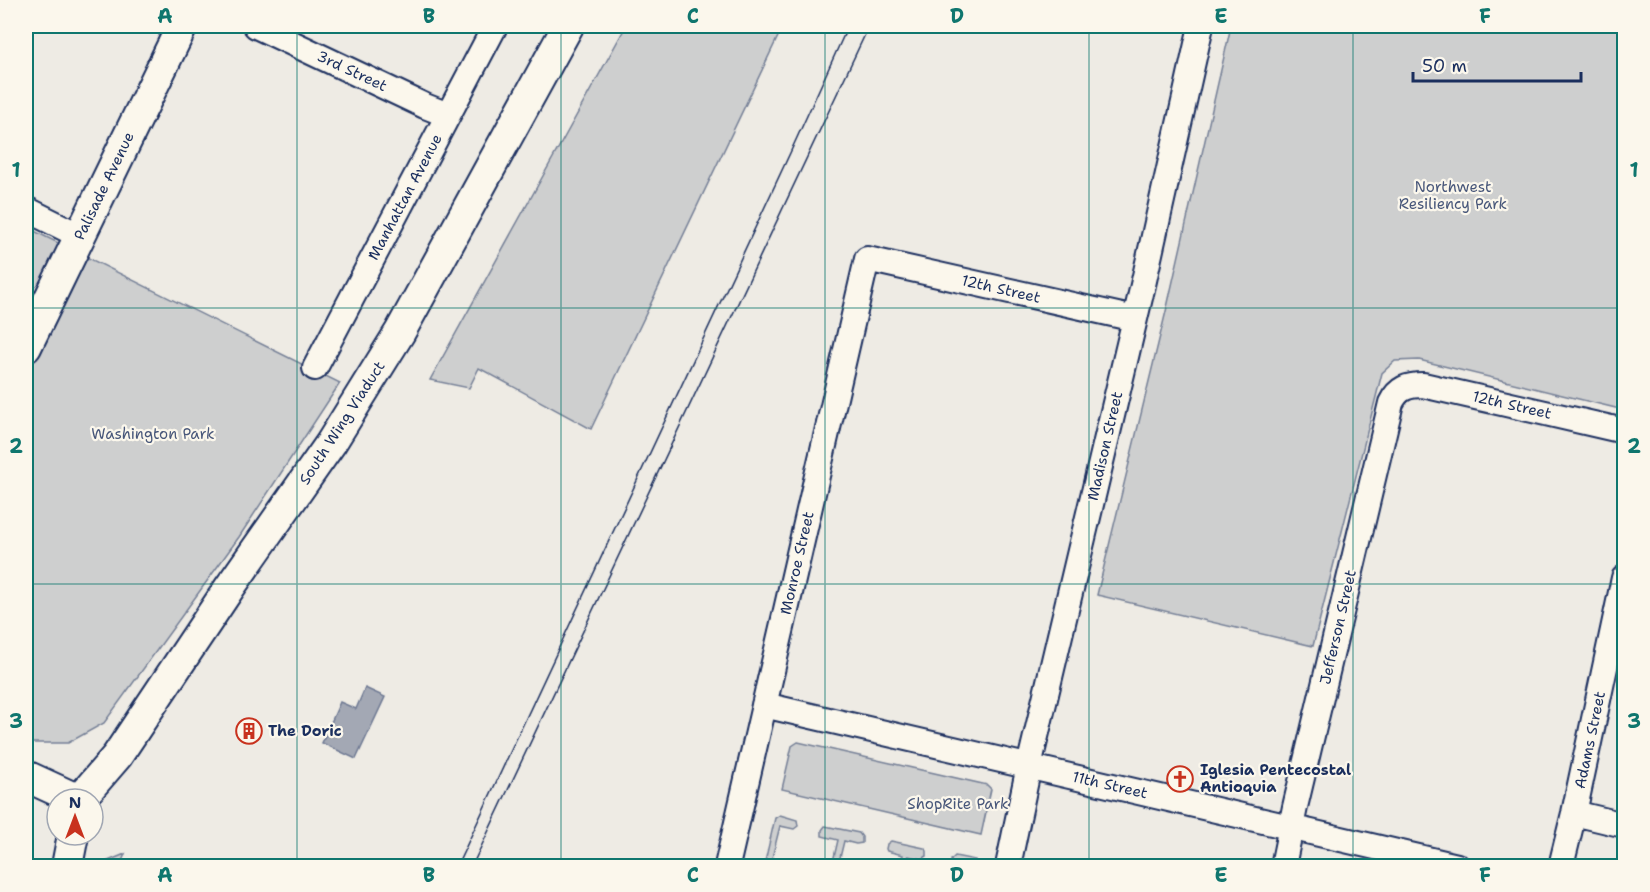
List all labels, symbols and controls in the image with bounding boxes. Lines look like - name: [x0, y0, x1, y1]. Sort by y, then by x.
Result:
- text: A: [157, 3, 173, 29]
- text: B: [423, 3, 435, 29]
- text: C: [687, 3, 699, 29]
- text: D: [950, 3, 964, 29]
- text: E: [1214, 3, 1228, 29]
- text: F: [1479, 3, 1491, 29]
- scale bar: [1413, 45, 1581, 83]
- street label: 3rd Street: [314, 46, 390, 96]
- text: 50 m: [1422, 54, 1467, 78]
- street label: Palisade Avenue: [69, 129, 139, 243]
- street label: Manhattan Avenue: [363, 130, 447, 264]
- text: 1: [11, 157, 21, 183]
- text: 1: [1629, 157, 1639, 183]
- park label: Northwest Resiliency Park: [1399, 177, 1507, 214]
- street label: 12th Street: [960, 270, 1042, 308]
- street label: South Wing Viaduct: [295, 357, 389, 489]
- street label: 12th Street: [1471, 386, 1553, 424]
- street label: Madison Street: [1083, 389, 1127, 503]
- park label: Washington Park: [91, 424, 215, 444]
- text: 2: [9, 433, 23, 459]
- text: 2: [1627, 433, 1641, 459]
- street label: Monroe Street: [775, 509, 819, 617]
- street label: Jefferson Street: [1315, 568, 1361, 686]
- street label: Adams Street: [1570, 689, 1610, 791]
- text: 3: [9, 708, 23, 734]
- text: 3: [1627, 708, 1641, 734]
- building icon: The Doric: [234, 716, 264, 746]
- place label: The Doric: [268, 721, 342, 741]
- place label: Iglesia Pentecostal Antioquia: [1200, 760, 1351, 797]
- church icon: Iglesia Pentecostal Antioquia: [1165, 764, 1195, 794]
- street label: 11th Street: [1070, 767, 1150, 803]
- north arrow: [45, 787, 105, 847]
- text: N: [69, 792, 81, 813]
- park label: ShopRite Park: [907, 794, 1009, 814]
- text: A: [157, 862, 173, 888]
- text: B: [423, 862, 435, 888]
- text: C: [687, 862, 699, 888]
- text: D: [950, 862, 964, 888]
- text: E: [1214, 862, 1228, 888]
- text: F: [1479, 862, 1491, 888]

